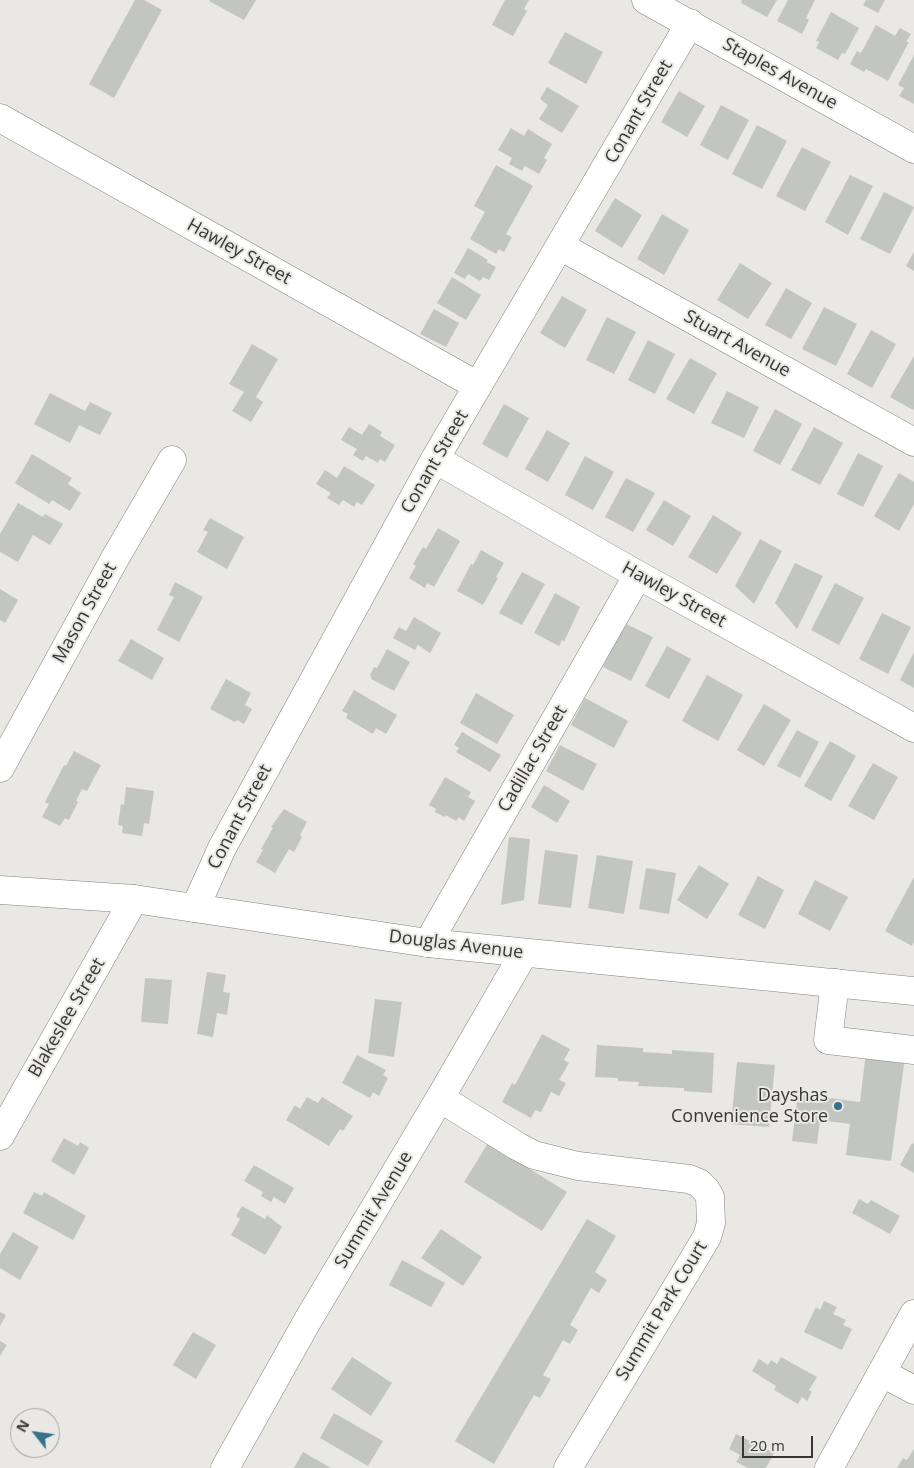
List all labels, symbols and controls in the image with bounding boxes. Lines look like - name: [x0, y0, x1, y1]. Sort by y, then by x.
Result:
- street label: Staples Avenue: [719, 34, 841, 114]
- street label: Conant Street: [601, 57, 677, 167]
- street label: Hawley Street: [183, 214, 295, 290]
- street label: Stuart Avenue: [680, 306, 794, 382]
- street label: Conant Street: [397, 407, 473, 517]
- street label: Hawley Street: [618, 557, 730, 633]
- street label: Mason Street: [49, 559, 121, 667]
- street label: Cadillac Street: [494, 702, 572, 816]
- street label: Conant Street: [203, 761, 277, 873]
- street label: Douglas Avenue: [388, 926, 524, 964]
- street label: Blakeslee Street: [24, 955, 110, 1081]
- place label: Dayshas Convenience Store: [671, 1085, 828, 1128]
- marker: Dayshas Convenience Store: [832, 1100, 844, 1112]
- street label: Summit Avenue: [331, 1148, 417, 1272]
- street label: Summit Park Court: [612, 1237, 712, 1385]
- north arrow: [10, 1408, 60, 1458]
- text: N: [11, 1416, 34, 1435]
- scale bar: [744, 1426, 815, 1458]
- text: 20 m: [750, 1435, 785, 1455]

